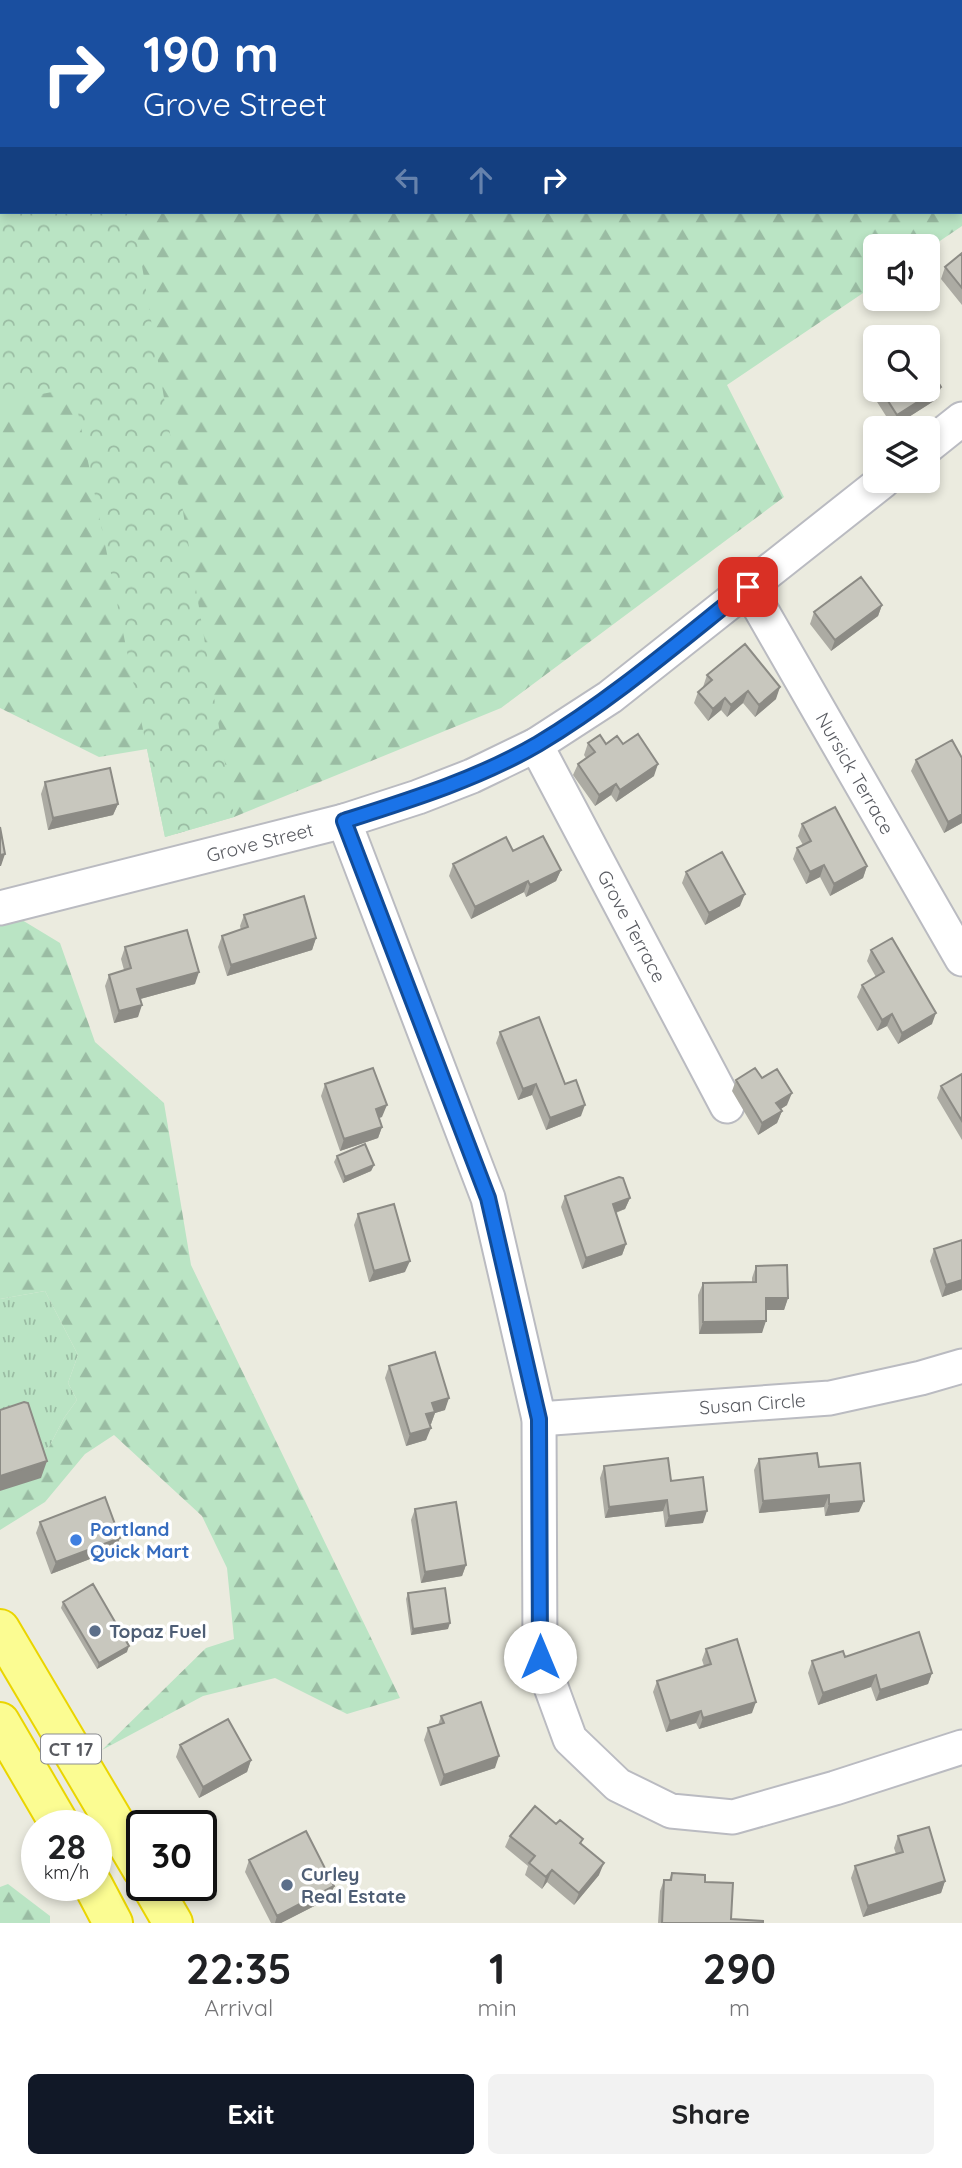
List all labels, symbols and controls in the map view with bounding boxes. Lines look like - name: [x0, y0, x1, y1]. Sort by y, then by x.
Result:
- text: 190 m: [143, 23, 279, 84]
- icon: right: [28, 28, 119, 119]
- text: Grove Street: [143, 84, 327, 124]
- icon: left: [389, 161, 427, 199]
- icon: ahead: [462, 161, 500, 199]
- icon: right: [535, 161, 573, 199]
- map controls: [863, 234, 940, 493]
- button: sound: [863, 234, 940, 311]
- button: search: [863, 325, 940, 402]
- button: layers: [863, 416, 940, 493]
- pin: [718, 557, 778, 617]
- icon: arrive: [729, 568, 767, 606]
- street label: Nursick Terrace: [811, 708, 900, 839]
- street label: Grove Street: [204, 817, 316, 867]
- street label: Grove Terrace: [592, 866, 671, 987]
- street label: Susan Circle: [698, 1388, 806, 1419]
- place label: Portland Quick Mart: [90, 1517, 190, 1563]
- marker: Portland Quick Mart: [68, 1532, 84, 1548]
- place label: Topaz Fuel: [109, 1619, 207, 1643]
- position arrow: [503, 1620, 577, 1694]
- marker: Topaz Fuel: [87, 1623, 103, 1639]
- road number: CT 17: [41, 1734, 101, 1764]
- speed limit sign: 30: [126, 1810, 217, 1901]
- text: 28: [47, 1824, 86, 1868]
- text: km/h: [44, 1861, 89, 1884]
- place label: Curley Real Estate: [301, 1862, 406, 1908]
- marker: Curley Real Estate: [279, 1877, 295, 1893]
- text: 22:35: [186, 1942, 292, 1995]
- text: 1: [489, 1942, 505, 1995]
- text: 290: [703, 1942, 776, 1995]
- text: Arrival: [204, 1993, 273, 2022]
- text: min: [478, 1993, 517, 2022]
- text: m: [729, 1993, 750, 2022]
- button: Exit: [28, 2074, 474, 2154]
- button: Share: [488, 2074, 934, 2154]

